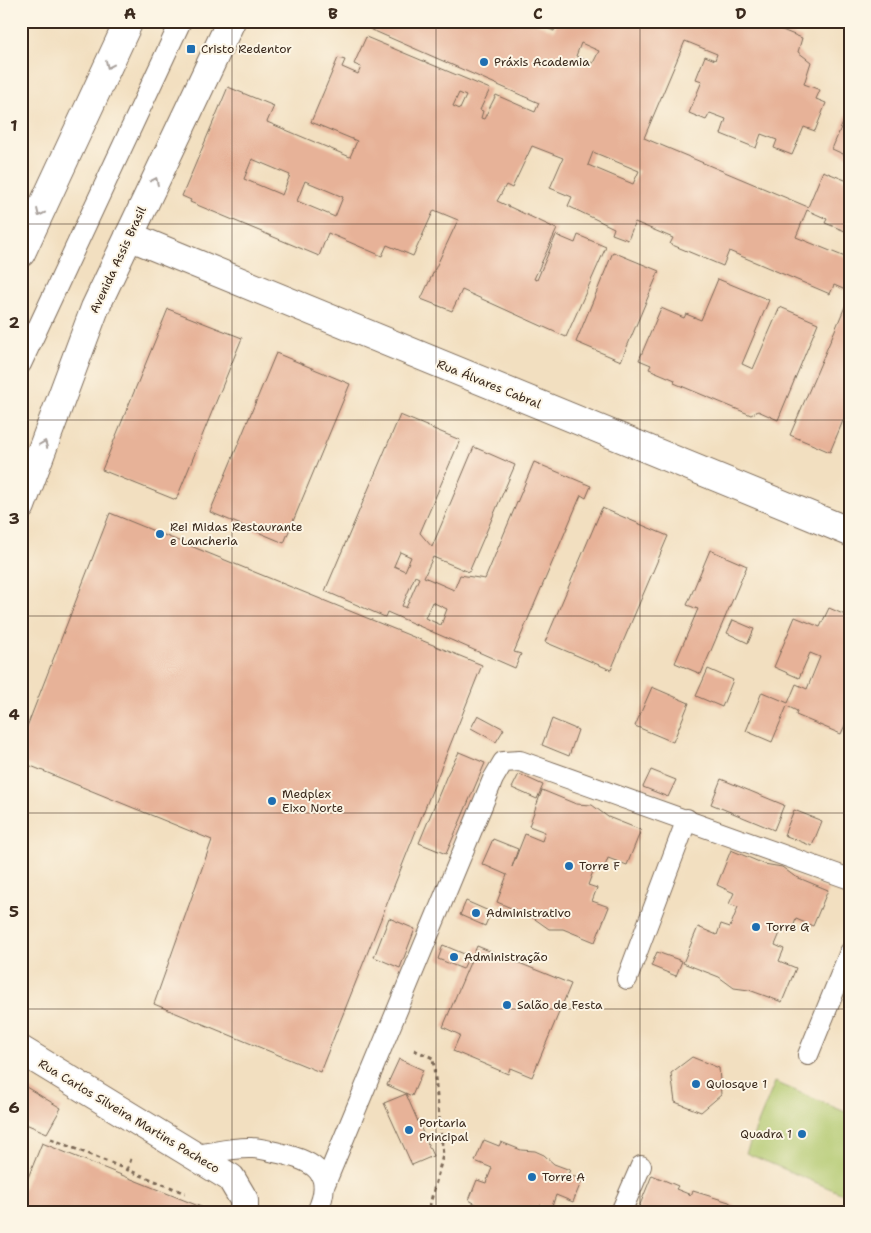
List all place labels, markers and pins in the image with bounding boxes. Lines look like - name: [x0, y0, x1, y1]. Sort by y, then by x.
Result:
- place label: Cristo Redentor: [201, 41, 292, 57]
- marker: Cristo Redentor: [185, 43, 197, 55]
- place label: Práxis Academia: [494, 54, 590, 70]
- marker: Práxis Academia: [478, 56, 490, 68]
- place label: Rei Midas Restaurante e Lancheria: [170, 519, 303, 549]
- marker: Rei Midas Restaurante e Lancheria: [154, 528, 166, 540]
- place label: Medplex Eixo Norte: [282, 786, 344, 816]
- marker: Medplex Eixo Norte: [266, 795, 278, 807]
- place label: Torre F: [579, 858, 620, 874]
- marker: Torre F: [563, 860, 575, 872]
- place label: Administrativo: [486, 905, 571, 921]
- marker: Administrativo: [470, 907, 482, 919]
- place label: Torre G: [766, 919, 809, 935]
- marker: Torre G: [750, 921, 762, 933]
- place label: Administração: [464, 949, 548, 965]
- marker: Administração: [448, 951, 460, 963]
- place label: Salão de Festa: [517, 997, 603, 1013]
- marker: Salão de Festa: [501, 999, 513, 1011]
- place label: Quiosque 1: [706, 1076, 767, 1092]
- marker: Quiosque 1: [690, 1078, 702, 1090]
- place label: Portaria Principal: [419, 1115, 469, 1145]
- marker: Portaria Principal: [403, 1124, 415, 1136]
- place label: Quadra 1: [740, 1126, 792, 1142]
- marker: Quadra 1: [796, 1128, 808, 1140]
- place label: Torre A: [542, 1169, 585, 1185]
- marker: Torre A: [526, 1171, 538, 1183]

